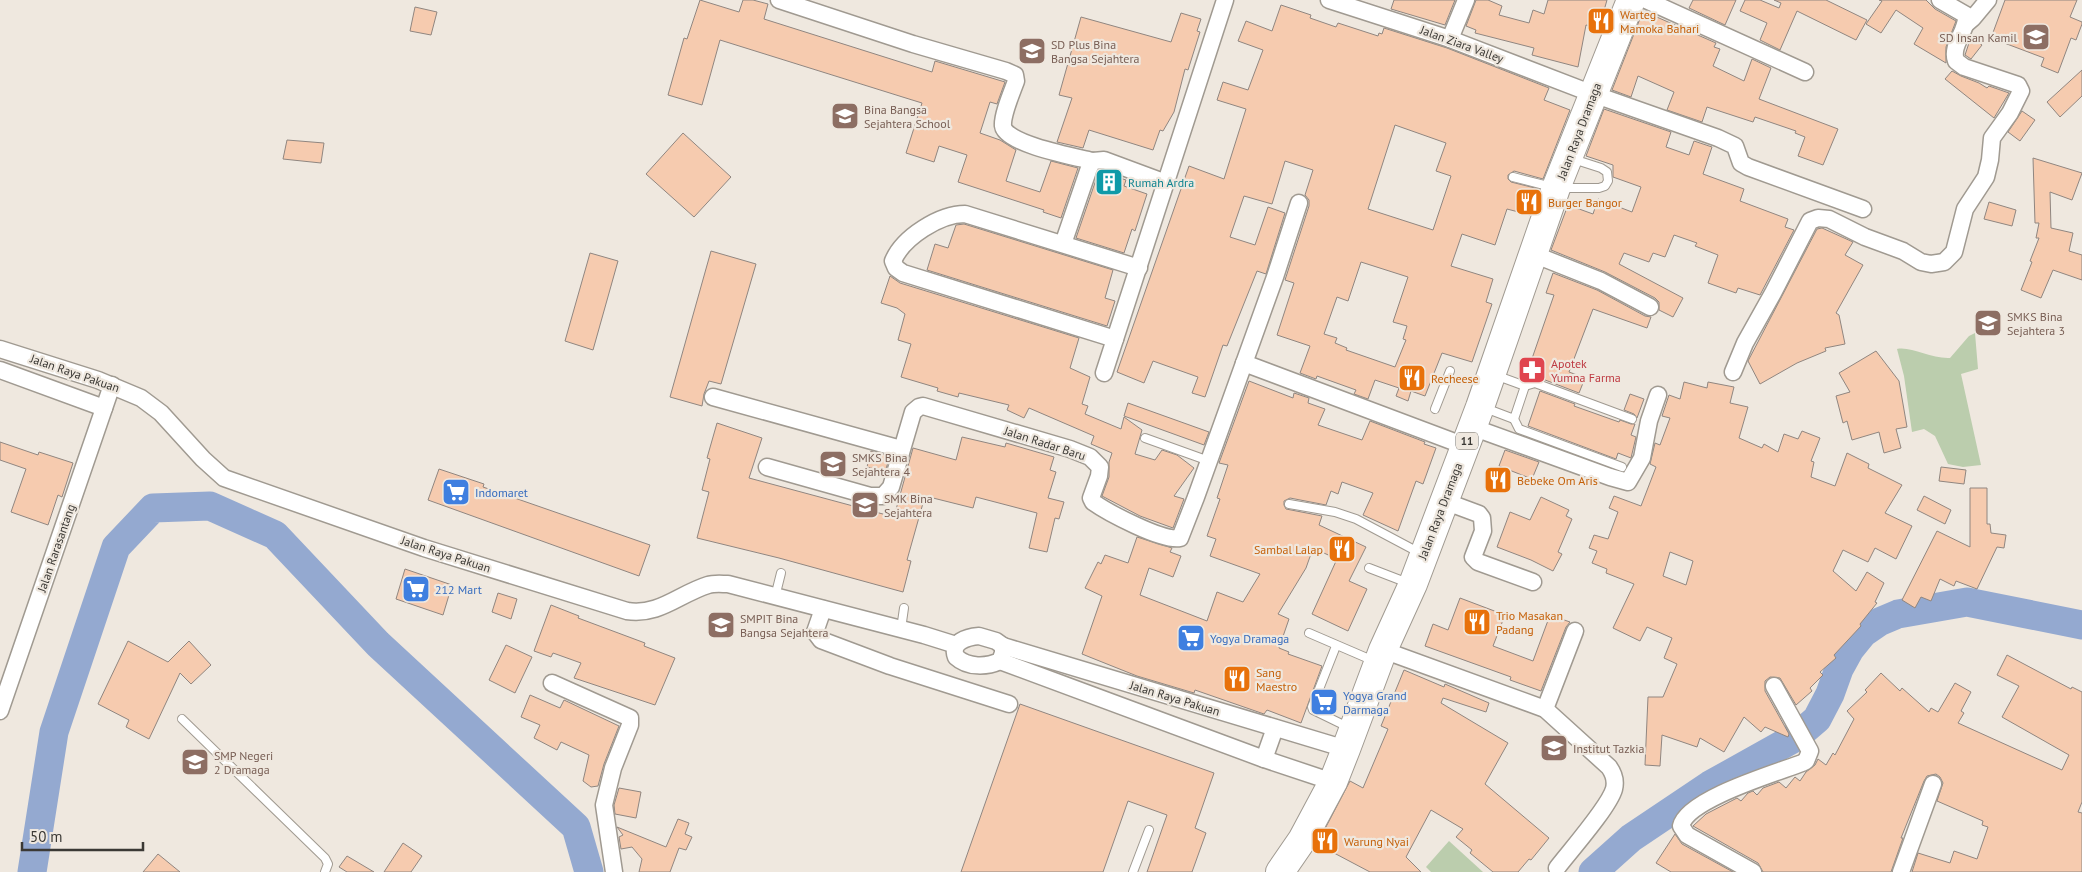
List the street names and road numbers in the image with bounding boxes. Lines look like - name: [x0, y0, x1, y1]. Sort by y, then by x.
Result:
- street label: Jalan Ziara Valley: [1417, 22, 1506, 66]
- street label: Jalan Raya Dramaga: [1553, 80, 1604, 182]
- street label: Jalan Raya Pakuan: [27, 350, 122, 395]
- street label: Jalan Radar Baru: [1001, 422, 1088, 463]
- road number: 11: [1456, 432, 1478, 450]
- street label: Jalan Raya Dramaga: [1414, 460, 1465, 562]
- street label: Jalan Rarasantang: [34, 502, 78, 595]
- street label: Jalan Raya Pakuan: [398, 532, 493, 576]
- street label: Jalan Raya Pakuan: [1127, 677, 1222, 719]

